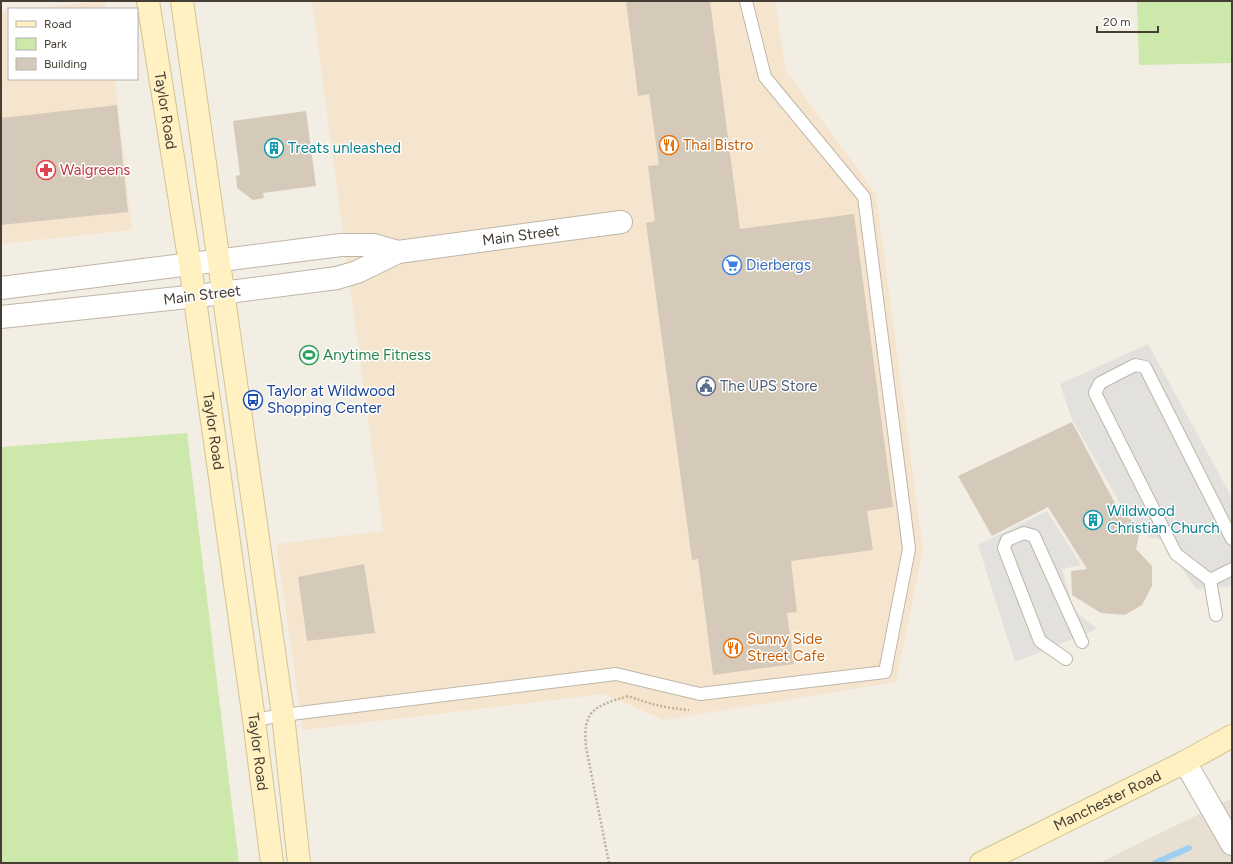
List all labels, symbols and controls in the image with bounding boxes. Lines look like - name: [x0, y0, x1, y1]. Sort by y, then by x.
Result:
- legend: [8, 8, 138, 80]
- scale bar: [1097, 8, 1158, 34]
- text: 20 m: [1103, 15, 1131, 29]
- text: Road: [44, 17, 72, 31]
- text: Park: [44, 37, 67, 51]
- text: Building: [44, 57, 87, 71]
- street label: Taylor Road: [150, 71, 181, 151]
- restaurant icon: Thai Bistro: [658, 134, 680, 156]
- place label: Thai Bistro: [683, 136, 754, 154]
- building icon: Treats unleashed: [263, 137, 285, 159]
- place label: Treats unleashed: [288, 139, 401, 157]
- pharmacy icon: Walgreens: [35, 159, 57, 181]
- place label: Walgreens: [60, 161, 130, 179]
- street label: Main Street: [481, 221, 561, 250]
- supermarket icon: Dierbergs: [721, 254, 743, 276]
- place label: Dierbergs: [746, 256, 811, 274]
- street label: Main Street: [162, 281, 242, 309]
- sports icon: Anytime Fitness: [298, 344, 320, 366]
- place label: Anytime Fitness: [323, 346, 431, 364]
- public building icon: The UPS Store: [695, 375, 717, 397]
- place label: The UPS Store: [720, 377, 818, 395]
- place label: Taylor at Wildwood Shopping Center: [267, 382, 395, 417]
- bus stop icon: Taylor at Wildwood Shopping Center: [242, 389, 264, 411]
- street label: Taylor Road: [199, 391, 228, 471]
- place label: Wildwood Christian Church: [1107, 502, 1220, 537]
- building icon: Wildwood Christian Church: [1082, 509, 1104, 531]
- place label: Sunny Side Street Cafe: [747, 630, 825, 665]
- restaurant icon: Sunny Side Street Cafe: [722, 637, 744, 659]
- street label: Taylor Road: [244, 712, 272, 792]
- street label: Manchester Road: [1051, 766, 1164, 835]

